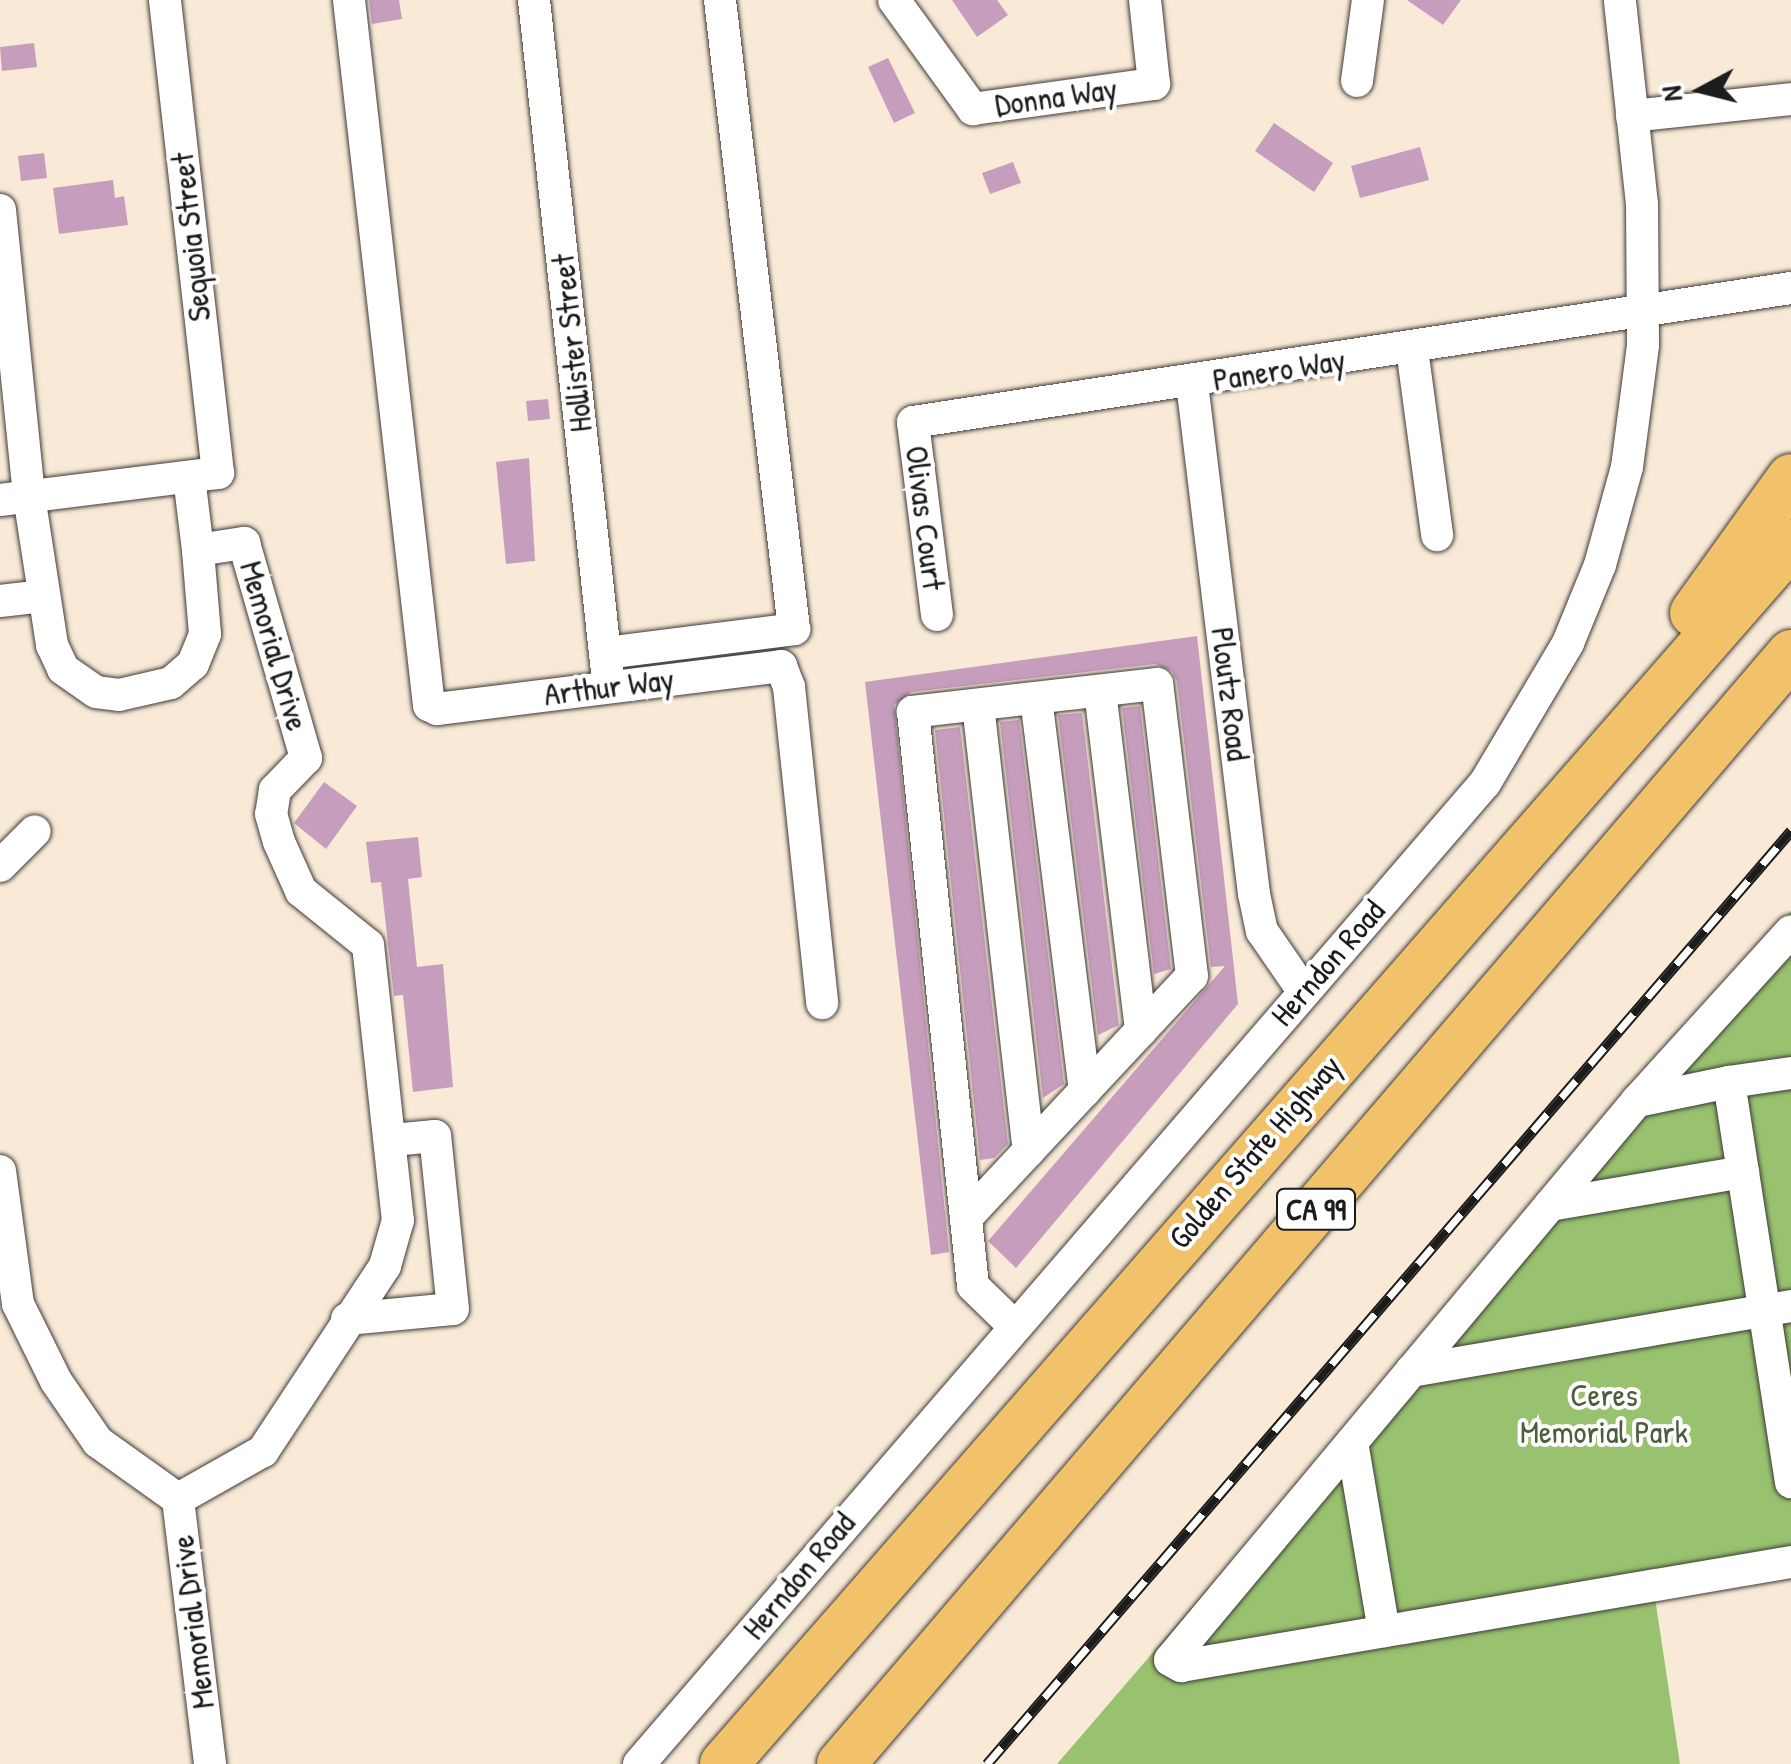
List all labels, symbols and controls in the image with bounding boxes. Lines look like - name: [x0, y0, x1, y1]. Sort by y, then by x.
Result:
- north arrow: [1651, 40, 1751, 140]
- street label: Donna Way: [993, 69, 1119, 125]
- text: N: [1651, 84, 1691, 103]
- street label: Sequoia Street: [163, 151, 219, 323]
- street label: Hollister Street: [544, 252, 600, 434]
- street label: Panero Way: [1210, 341, 1348, 399]
- street label: Olivas Court: [897, 444, 953, 592]
- street label: Memorial Drive: [231, 557, 317, 735]
- street label: Ploutz Road: [1203, 625, 1257, 763]
- street label: Arthur Way: [542, 660, 676, 714]
- street label: Herndon Road: [1263, 892, 1393, 1034]
- street label: Golden State Highway: [1161, 1047, 1349, 1257]
- road number: CA 99: [1276, 1184, 1356, 1234]
- park label: Ceres Memorial Park: [1520, 1377, 1688, 1452]
- street label: Herndon Road: [735, 1505, 863, 1647]
- street label: Memorial Drive: [163, 1533, 223, 1711]

